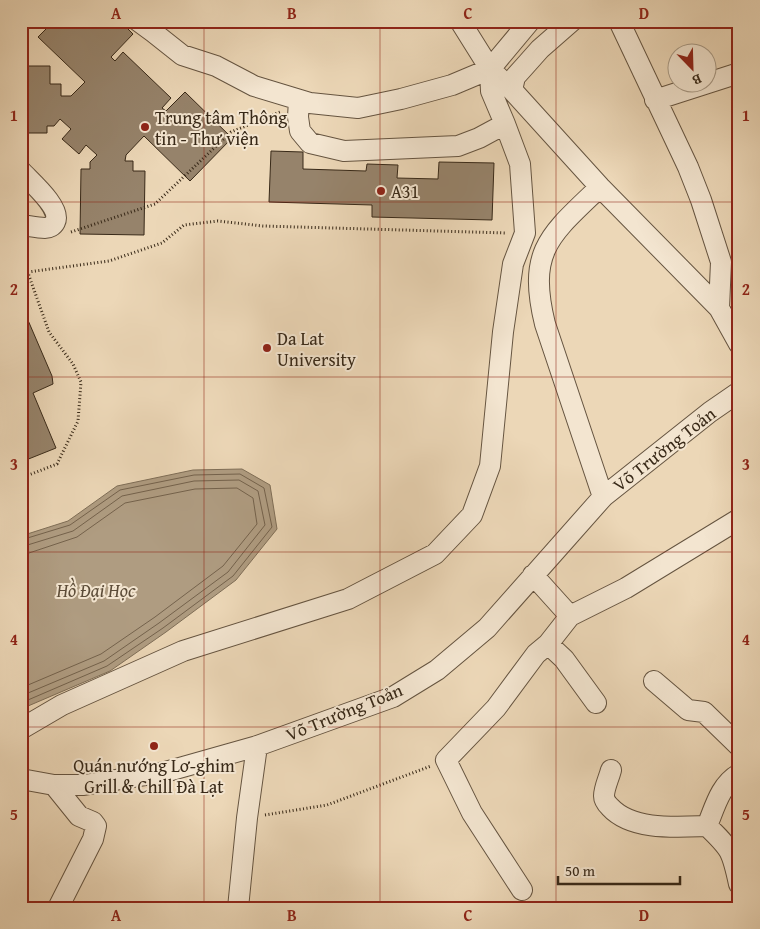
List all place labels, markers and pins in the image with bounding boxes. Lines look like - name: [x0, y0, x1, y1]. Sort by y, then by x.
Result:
- place label: Trung tâm Thông tin - Thư viện: [155, 104, 287, 152]
- marker: Trung tâm Thông tin - Thư viện: [139, 121, 151, 133]
- place label: A31: [391, 178, 419, 205]
- marker: A31: [375, 185, 387, 197]
- place label: Da Lat University: [277, 325, 356, 373]
- marker: Da Lat University: [261, 342, 273, 354]
- marker: Quán nướng Lơ-ghim Grill & Chill Đà Lạt: [148, 740, 160, 752]
- place label: Quán nướng Lơ-ghim Grill & Chill Đà Lạt: [73, 752, 235, 800]

